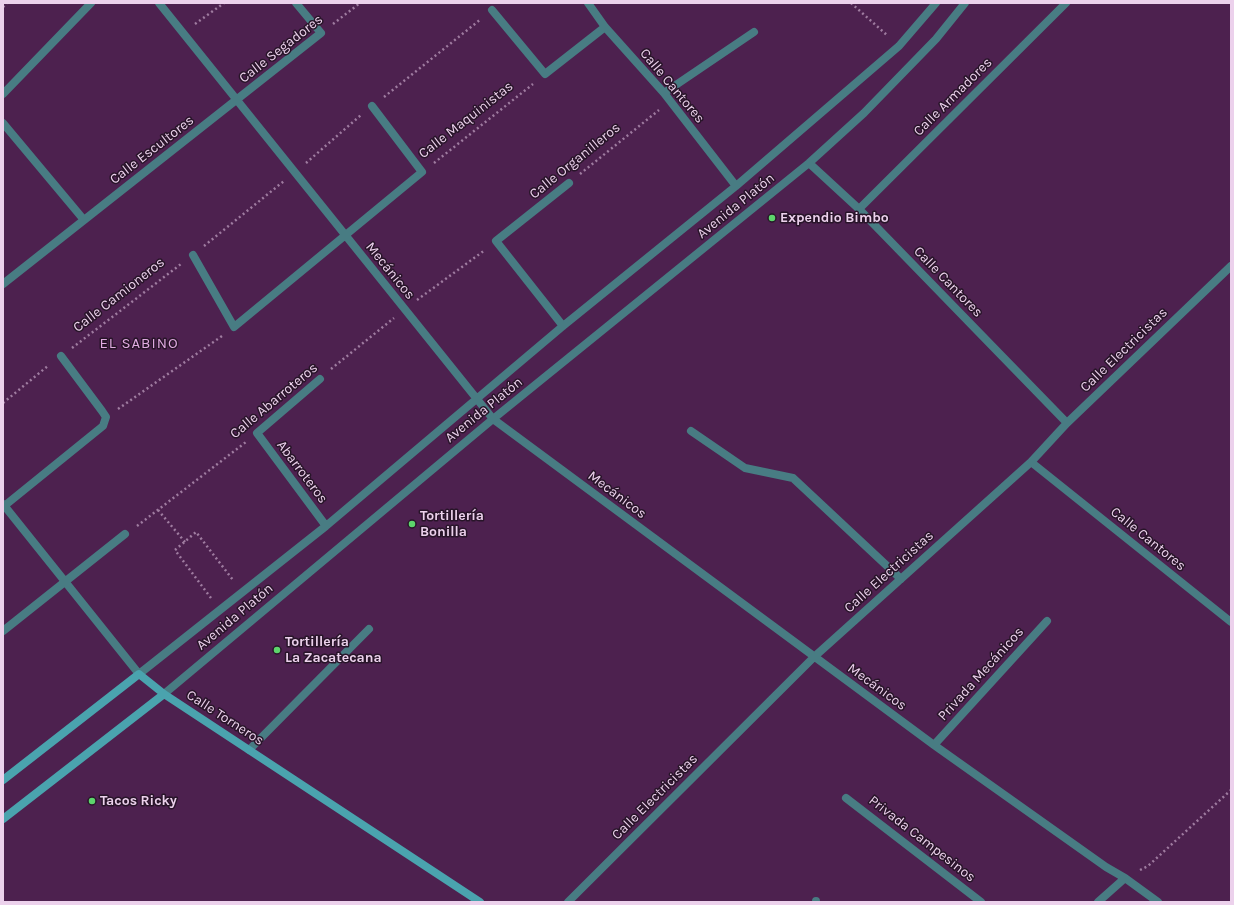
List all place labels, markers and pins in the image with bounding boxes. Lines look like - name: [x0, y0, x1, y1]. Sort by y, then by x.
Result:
- place label: Expendio Bimbo: [780, 210, 889, 226]
- marker: Expendio Bimbo: [767, 213, 777, 223]
- place label: Tortillería Bonilla: [420, 508, 484, 540]
- marker: Tortillería Bonilla: [407, 519, 417, 529]
- place label: Tortillería La Zacatecana: [285, 634, 382, 666]
- marker: Tortillería La Zacatecana: [272, 645, 282, 655]
- place label: Tacos Ricky: [100, 793, 177, 809]
- marker: Tacos Ricky: [87, 796, 97, 806]

